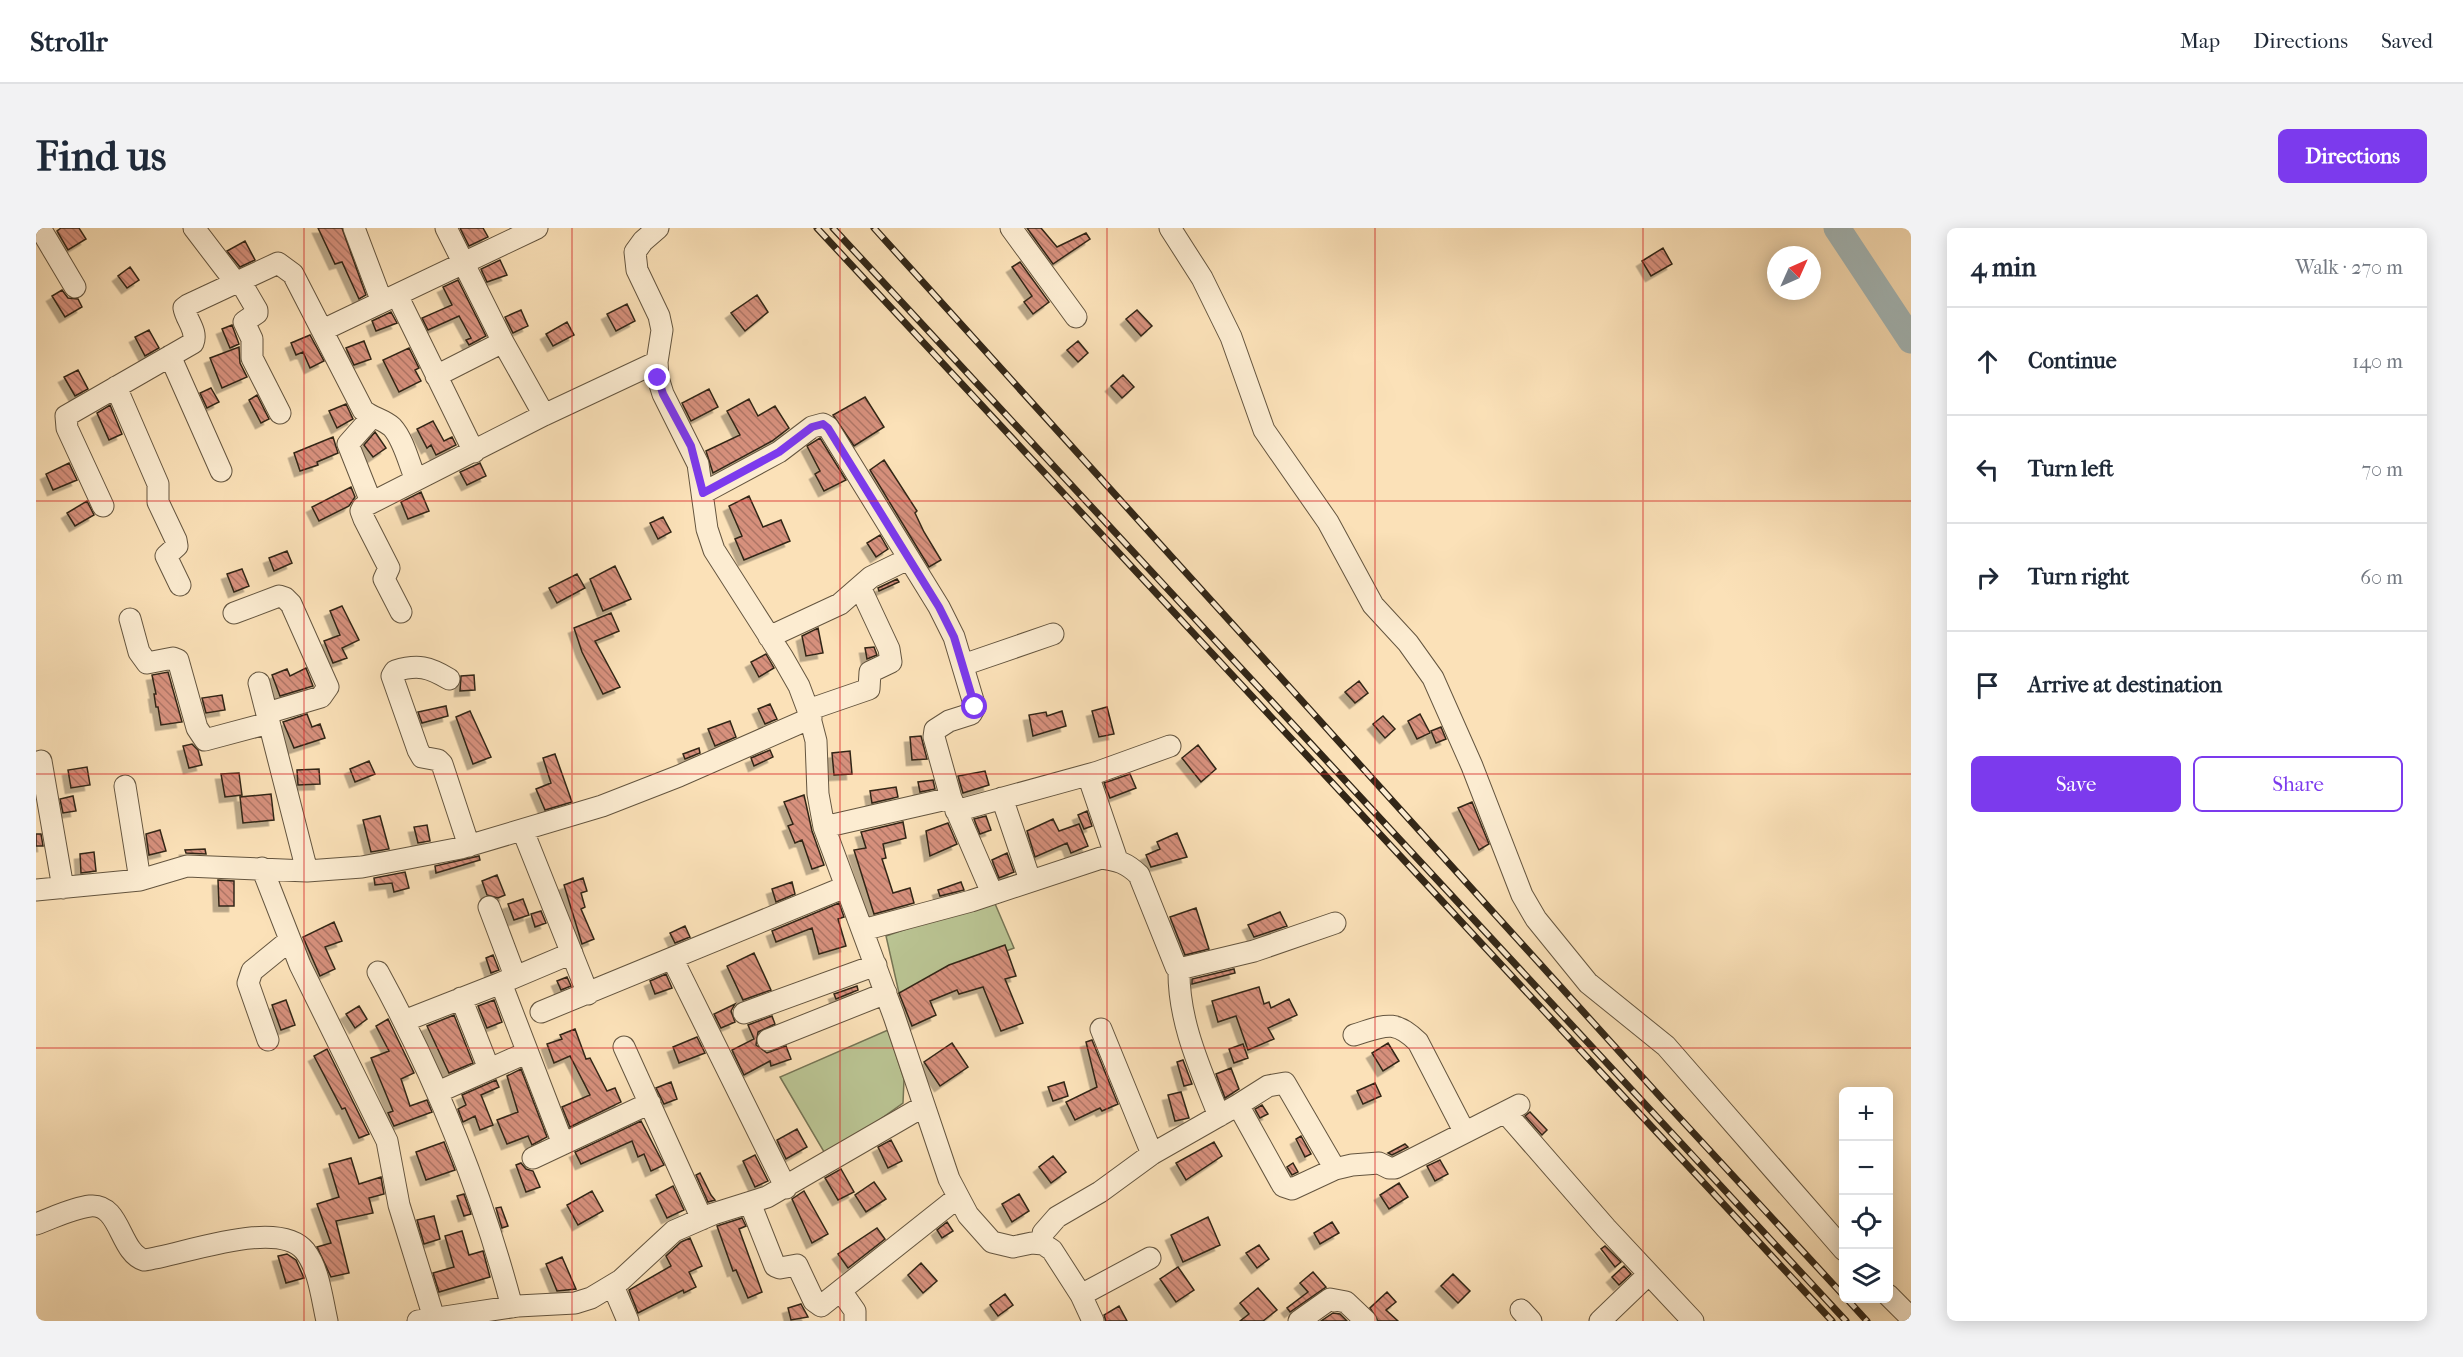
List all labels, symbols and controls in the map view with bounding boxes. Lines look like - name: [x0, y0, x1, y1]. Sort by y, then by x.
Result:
- text: Strollr: [30, 25, 108, 58]
- text: Map: [2180, 29, 2220, 53]
- text: Directions: [2253, 29, 2348, 53]
- text: Saved: [2381, 29, 2433, 53]
- button: Directions: [2278, 129, 2427, 183]
- text: Find us: [36, 132, 166, 181]
- north arrow: [1767, 246, 1821, 300]
- text: 4 min: [1971, 252, 2036, 283]
- text: Walk · 270 m: [2295, 256, 2403, 279]
- icon: ahead: [1971, 345, 2004, 378]
- text: Continue: [2028, 348, 2117, 374]
- text: 140 m: [2352, 350, 2403, 373]
- route end: [644, 364, 670, 390]
- icon: left: [1971, 453, 2004, 486]
- text: Turn left: [2028, 456, 2114, 482]
- text: 70 m: [2361, 458, 2403, 481]
- icon: right: [1971, 561, 2004, 594]
- text: Turn right: [2028, 564, 2129, 590]
- text: 60 m: [2360, 566, 2403, 589]
- icon: arrive: [1971, 669, 2004, 702]
- text: Arrive at destination: [2028, 672, 2222, 698]
- route start: [961, 693, 987, 719]
- button: Save: [1971, 756, 2181, 812]
- button: Share: [2193, 756, 2403, 812]
- map controls: [1839, 1087, 1893, 1303]
- button: +: [1839, 1087, 1893, 1141]
- button: −: [1839, 1141, 1893, 1195]
- button: locate: [1839, 1195, 1893, 1249]
- button: layers: [1839, 1249, 1893, 1303]

